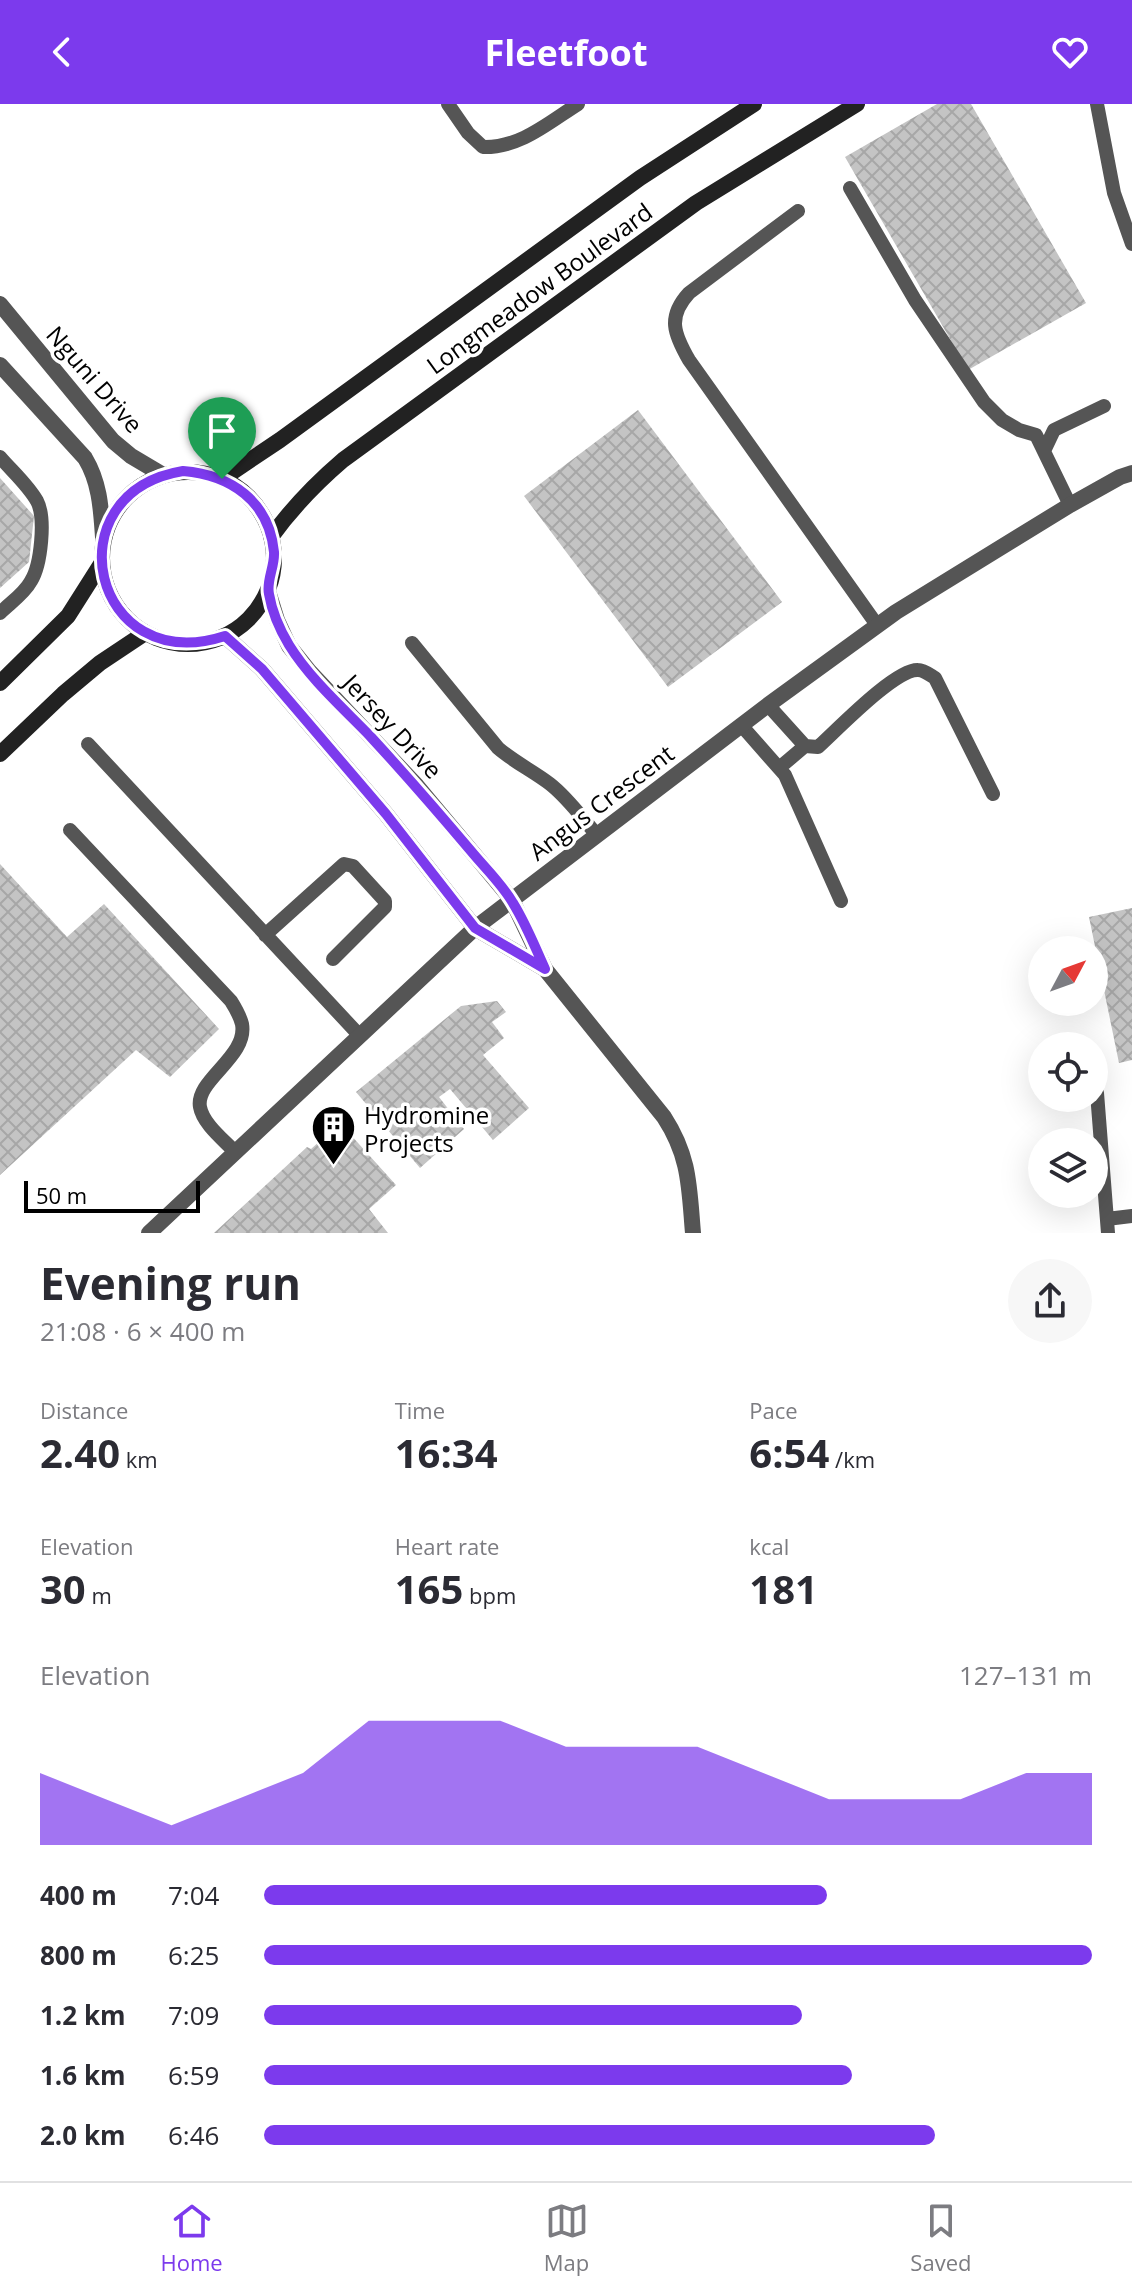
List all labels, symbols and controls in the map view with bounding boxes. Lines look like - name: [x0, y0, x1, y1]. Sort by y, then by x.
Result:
- text: Fleetfoot: [484, 28, 648, 77]
- icon: back: [40, 30, 84, 74]
- icon: heart: [1048, 30, 1092, 74]
- street label: Longmeadow Boulevard: [419, 195, 659, 381]
- street label: Nguni Drive: [39, 319, 151, 439]
- pin: [188, 397, 256, 479]
- icon: arrive: [200, 409, 244, 453]
- street label: Jersey Drive: [335, 665, 450, 785]
- street label: Angus Crescent: [522, 737, 680, 867]
- north arrow: [1028, 936, 1108, 1016]
- map controls: [1028, 936, 1108, 1208]
- button: locate: [1028, 1032, 1108, 1112]
- place label: Hydromine Projects: [364, 1098, 489, 1159]
- building icon: Hydromine Projects: [309, 1104, 357, 1167]
- button: layers: [1028, 1128, 1108, 1208]
- scale bar: [24, 1177, 200, 1213]
- text: 50 m: [36, 1180, 87, 1210]
- text: Evening run: [40, 1253, 301, 1313]
- button: share: [1008, 1259, 1092, 1343]
- text: 21:08 · 6 × 400 m: [40, 1313, 245, 1349]
- text: Distance: [40, 1395, 128, 1425]
- text: Time: [395, 1395, 445, 1425]
- text: Pace: [749, 1395, 798, 1425]
- text: 2.40: [40, 1425, 120, 1480]
- text: 16:34: [395, 1425, 498, 1480]
- text: 6:54: [749, 1425, 829, 1480]
- text: km: [120, 1444, 158, 1474]
- text: /km: [829, 1444, 875, 1474]
- text: Elevation: [40, 1531, 133, 1561]
- text: Heart rate: [395, 1531, 499, 1561]
- text: kcal: [749, 1531, 789, 1561]
- text: 30: [40, 1561, 86, 1616]
- text: 165: [395, 1561, 463, 1616]
- text: 181: [749, 1561, 818, 1616]
- text: m: [86, 1580, 112, 1610]
- text: bpm: [463, 1580, 516, 1610]
- text: Elevation: [40, 1657, 150, 1693]
- text: 127–131 m: [959, 1657, 1092, 1693]
- text: 400 m: [40, 1877, 117, 1913]
- text: 7:04: [168, 1877, 219, 1913]
- text: 800 m: [40, 1937, 117, 1973]
- text: 6:25: [168, 1937, 219, 1973]
- text: 1.2 km: [40, 1997, 126, 2033]
- text: 7:09: [168, 1997, 219, 2033]
- text: 1.6 km: [40, 2057, 126, 2093]
- text: 6:59: [168, 2057, 219, 2093]
- text: 2.0 km: [40, 2117, 126, 2153]
- text: 6:46: [168, 2117, 219, 2153]
- tab: Home: [161, 2199, 223, 2277]
- tab: Map: [544, 2199, 589, 2277]
- tab: Saved: [910, 2199, 971, 2277]

